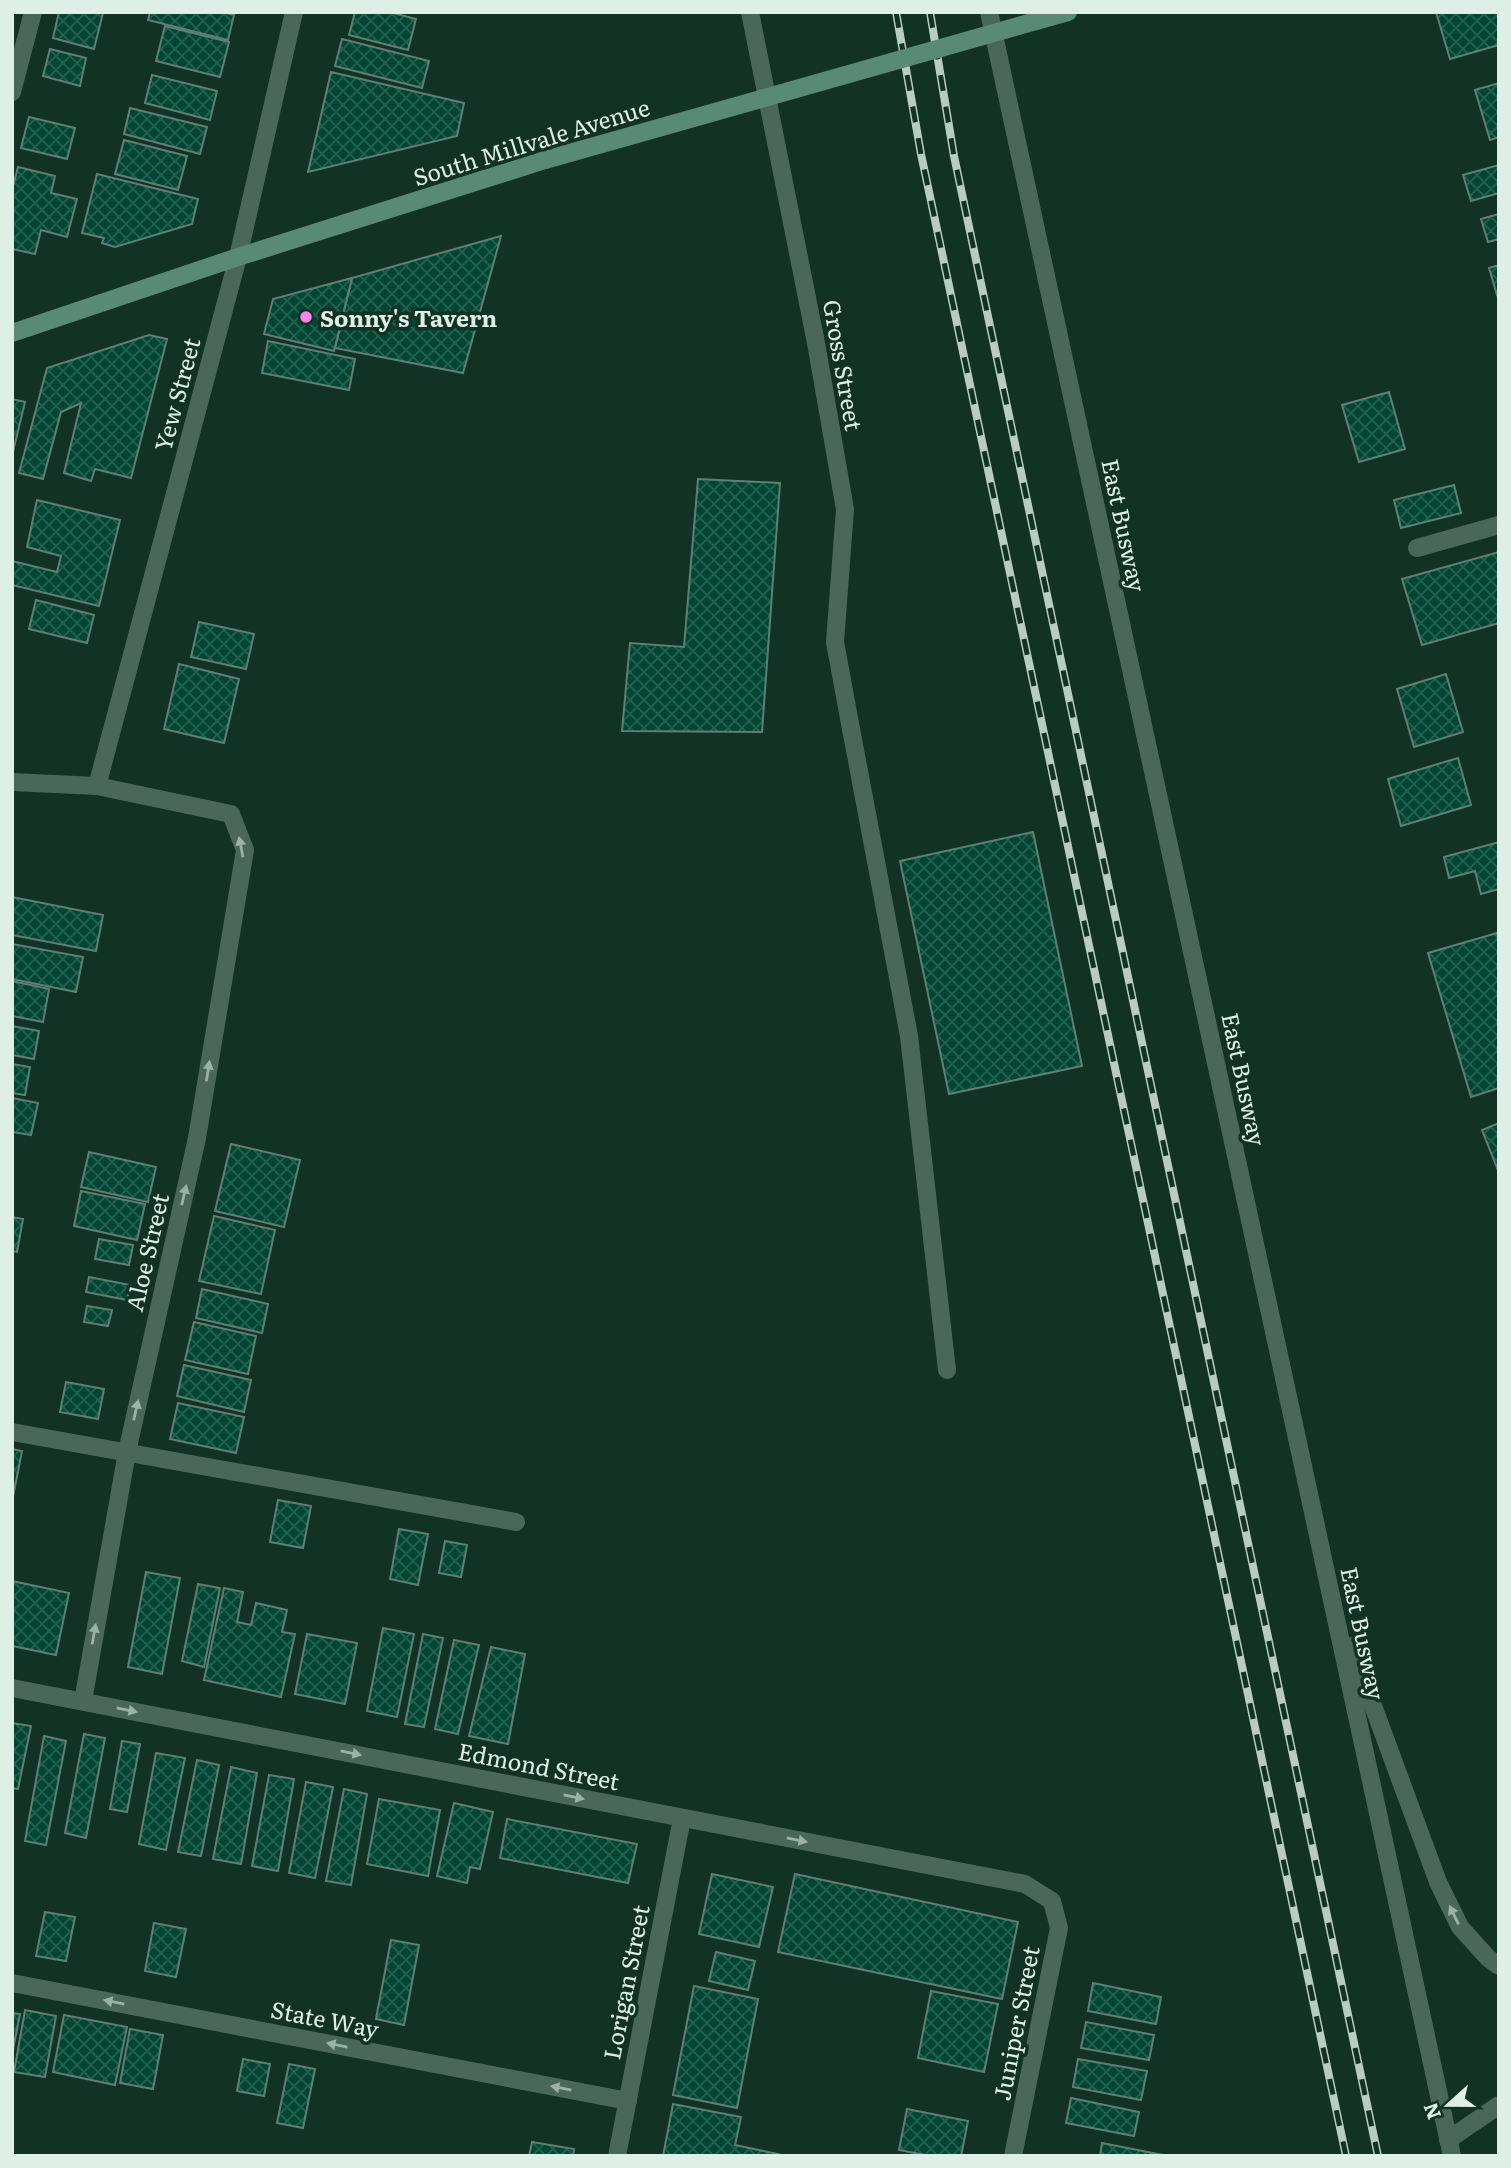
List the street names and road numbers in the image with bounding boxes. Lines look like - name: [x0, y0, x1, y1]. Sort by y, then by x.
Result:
- street label: South Millvale Avenue: [409, 89, 654, 193]
- street label: Gross Street: [816, 297, 872, 434]
- street label: Yew Street: [145, 333, 208, 455]
- street label: East Busway: [1094, 455, 1156, 595]
- street label: East Busway: [1214, 1009, 1276, 1149]
- street label: Aloe Street: [116, 1189, 176, 1314]
- street label: East Busway: [1333, 1563, 1395, 1703]
- street label: Edmond Street: [455, 1733, 623, 1797]
- street label: Lorigan Street: [593, 1901, 657, 2062]
- street label: Juniper Street: [983, 1942, 1047, 2103]
- street label: State Way: [268, 1991, 383, 2045]

